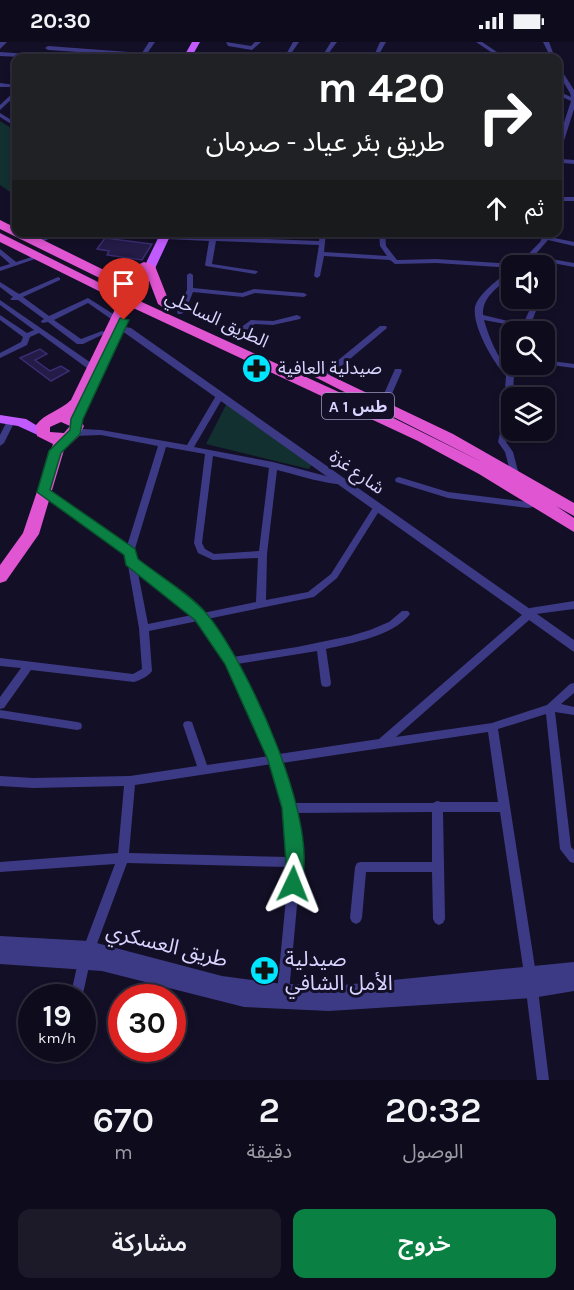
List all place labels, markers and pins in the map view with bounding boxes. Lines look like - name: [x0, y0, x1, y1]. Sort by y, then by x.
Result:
- pin: [98, 258, 149, 320]
- pharmacy icon: صيدلية العافية: [241, 352, 273, 384]
- place label: صيدلية العافية: [278, 357, 382, 379]
- place label: صيدلية الأمل الشافي: [285, 947, 393, 999]
- pharmacy icon: صيدلية الأمل الشافي: [248, 955, 280, 987]

